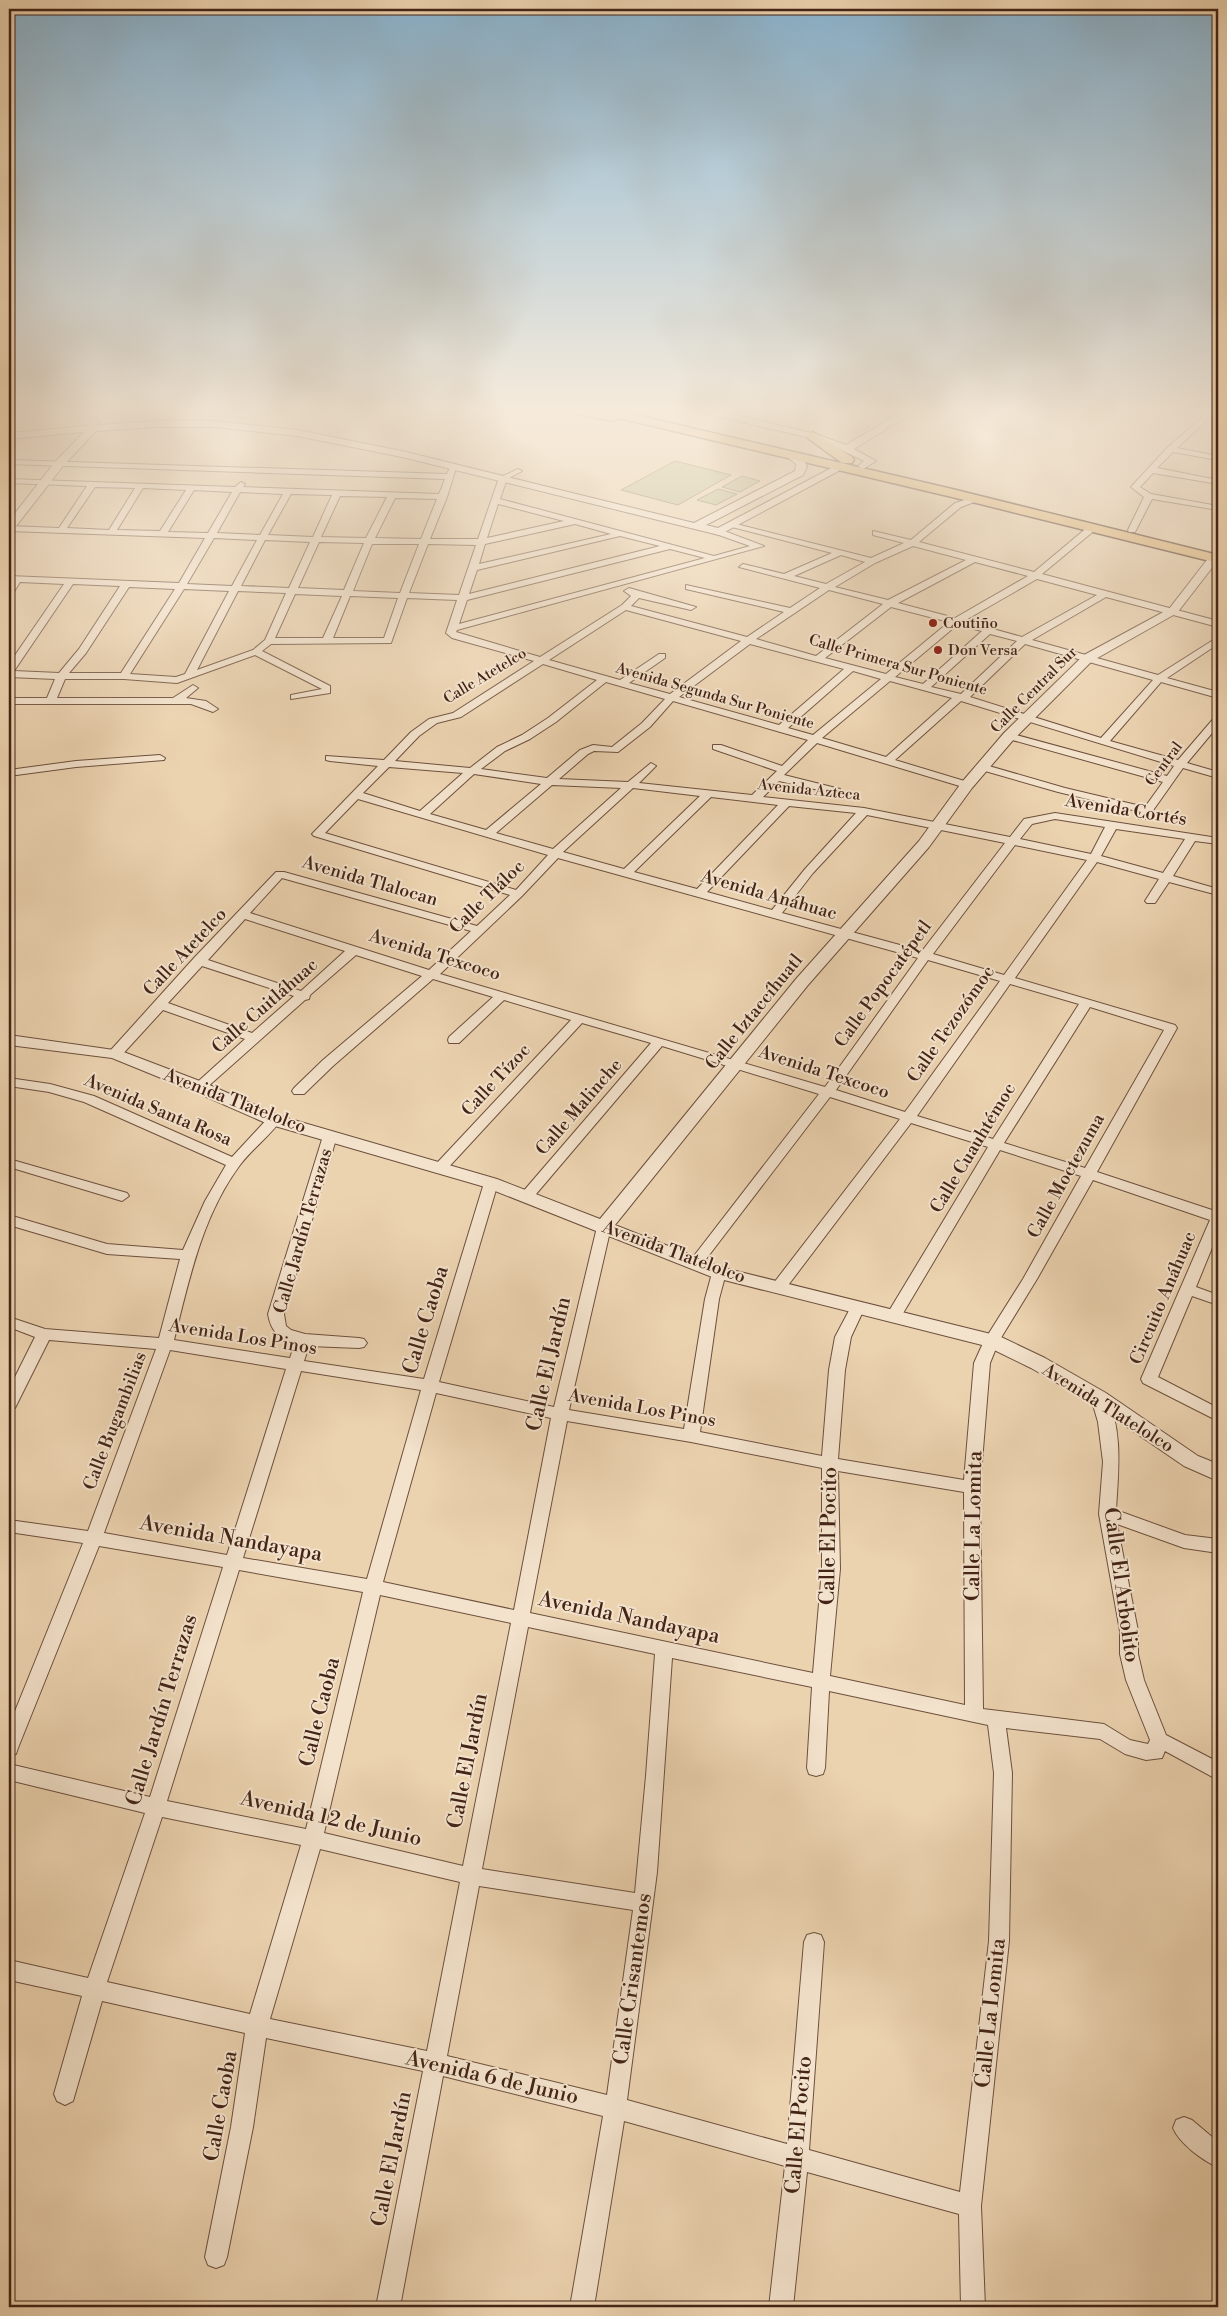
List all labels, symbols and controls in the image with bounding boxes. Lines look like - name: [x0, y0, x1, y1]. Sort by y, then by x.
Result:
- place label: Coutiño: [943, 614, 998, 633]
- marker: Coutiño: [927, 617, 939, 629]
- street label: Calle Primera Sur Poniente: [807, 630, 989, 700]
- place label: Don Versa: [948, 641, 1018, 660]
- street label: Calle Central Sur: [987, 642, 1082, 737]
- street label: Calle Atetelco: [440, 644, 530, 708]
- marker: Don Versa: [932, 644, 944, 656]
- street label: Avenida Segunda Sur Poniente: [613, 658, 816, 733]
- street label: Central: [1141, 738, 1187, 790]
- street label: Avenida Azteca: [756, 775, 862, 805]
- street label: Avenida Cortés: [1063, 789, 1189, 831]
- street label: Avenida Tlalocan: [299, 850, 441, 911]
- street label: Calle Tláloc: [444, 855, 530, 939]
- street label: Avenida Anáhuac: [697, 864, 840, 925]
- street label: Calle Atetelco: [138, 903, 232, 1001]
- street label: Calle Popocatépetl: [829, 915, 937, 1052]
- street label: Avenida Texcoco: [366, 924, 503, 986]
- street label: Calle Iztaccíhuatl: [700, 949, 808, 1075]
- street label: Calle Cuitláhuac: [207, 954, 323, 1058]
- street label: Calle Tezozómoc: [902, 961, 1000, 1087]
- street label: Calle Tízoc: [456, 1039, 536, 1121]
- street label: Avenida Texcoco: [755, 1040, 892, 1104]
- street label: Calle Malinche: [531, 1054, 627, 1160]
- street label: Avenida Tlatelolco: [159, 1063, 310, 1139]
- street label: Avenida Santa Rosa: [80, 1068, 236, 1152]
- street label: Calle Cuauhtémoc: [925, 1079, 1021, 1217]
- street label: Calle Moctezuma: [1022, 1109, 1110, 1242]
- street label: Calle Jardín Terrazas: [268, 1146, 338, 1316]
- street label: Avenida Tlatelolco: [598, 1215, 749, 1289]
- street label: Circuito Anáhuac: [1125, 1228, 1201, 1368]
- street label: Calle Caoba: [397, 1262, 455, 1377]
- street label: Calle El Jardín: [521, 1294, 577, 1434]
- street label: Avenida Los Pinos: [166, 1314, 319, 1360]
- street label: Calle Bugambilias: [78, 1348, 152, 1494]
- street label: Avenida Tlatelolco: [1037, 1358, 1178, 1458]
- street label: Avenida Los Pinos: [565, 1384, 718, 1432]
- street label: Calle La Lomita: [960, 1450, 988, 1601]
- street label: Calle El Pocito: [815, 1467, 843, 1605]
- street label: Calle El Arbolito: [1097, 1506, 1145, 1664]
- street label: Avenida Nandayapa: [137, 1510, 325, 1568]
- street label: Avenida Nandayapa: [535, 1586, 722, 1650]
- street label: Calle Jardín Terrazas: [120, 1611, 204, 1809]
- street label: Calle Caoba: [294, 1654, 346, 1769]
- street label: Calle El Jardín: [442, 1691, 494, 1831]
- street label: Avenida 12 de Junio: [237, 1785, 424, 1853]
- street label: Calle Crisantemos: [608, 1892, 658, 2066]
- street label: Calle La Lomita: [970, 1936, 1012, 2089]
- street label: Avenida 6 de Junio: [402, 2045, 581, 2111]
- street label: Calle Caoba: [198, 2048, 244, 2163]
- street label: Calle El Pocito: [780, 2055, 818, 2195]
- street label: Calle El Jardín: [366, 2089, 418, 2229]

